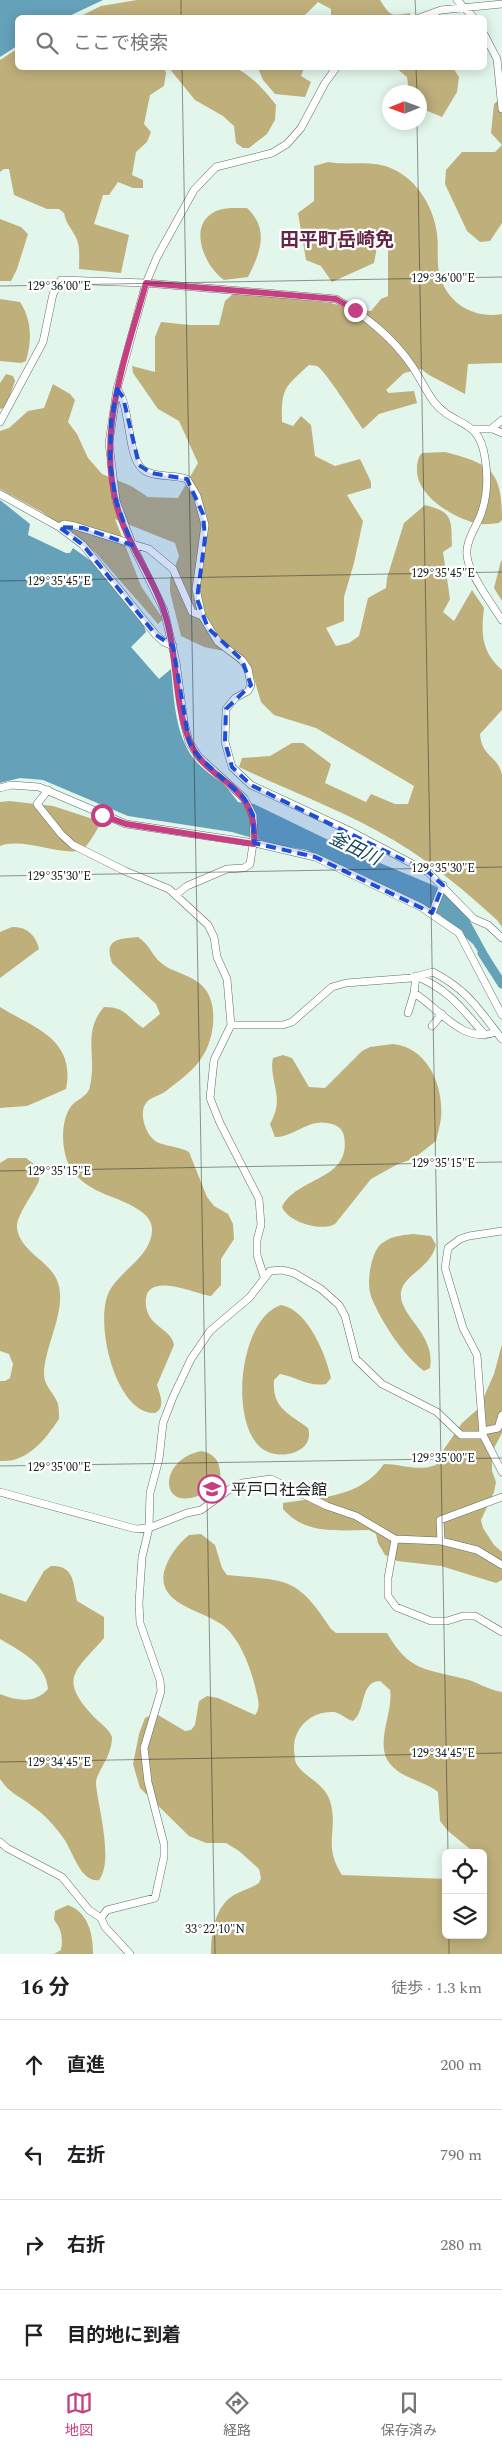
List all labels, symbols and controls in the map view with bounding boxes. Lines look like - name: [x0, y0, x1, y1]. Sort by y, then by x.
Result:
- search box: [15, 15, 487, 70]
- icon: search: [33, 29, 61, 57]
- text: ここで検索: [73, 29, 168, 58]
- north arrow: [382, 85, 427, 130]
- district label: 田平町岳崎免: [280, 226, 394, 255]
- text: 129°36'00"E: [411, 269, 475, 288]
- text: 129°36'00"E: [27, 277, 91, 296]
- route end: [344, 299, 367, 322]
- text: 129°35'45"E: [411, 564, 475, 583]
- text: 129°35'45"E: [27, 572, 91, 591]
- route start: [91, 804, 114, 827]
- water label: 釜田川: [325, 824, 387, 873]
- text: 129°35'30"E: [411, 859, 475, 878]
- text: 129°35'30"E: [27, 867, 91, 886]
- text: 129°35'15"E: [411, 1154, 475, 1173]
- text: 129°35'15"E: [27, 1162, 91, 1181]
- text: 129°35'00"E: [411, 1449, 475, 1468]
- text: 129°35'00"E: [27, 1458, 91, 1477]
- school or university icon: 平戸口社会館: [197, 1474, 227, 1504]
- place label: 平戸口社会館: [231, 1478, 327, 1502]
- text: 129°34'45"E: [411, 1744, 475, 1763]
- text: 129°34'45"E: [27, 1753, 91, 1772]
- map controls: [442, 1849, 487, 1939]
- button: locate: [442, 1849, 487, 1894]
- button: layers: [442, 1894, 487, 1939]
- text: 33°22'10"N: [185, 1920, 245, 1939]
- text: 16 分: [20, 1972, 70, 2004]
- text: 徒歩 · 1.3 km: [391, 1976, 482, 2000]
- icon: ahead: [20, 2051, 48, 2079]
- text: 直進: [67, 2051, 105, 2080]
- text: 200 m: [440, 2053, 482, 2077]
- icon: left: [20, 2141, 48, 2169]
- text: 左折: [67, 2141, 105, 2170]
- text: 790 m: [440, 2143, 482, 2167]
- icon: right: [20, 2231, 48, 2259]
- text: 右折: [67, 2231, 105, 2260]
- text: 280 m: [440, 2233, 482, 2257]
- icon: arrive: [20, 2321, 48, 2349]
- text: 目的地に到着: [67, 2321, 181, 2350]
- tab: 地図: [65, 2389, 93, 2441]
- tab: 経路: [223, 2389, 251, 2441]
- tab: 保存済み: [381, 2389, 437, 2441]

